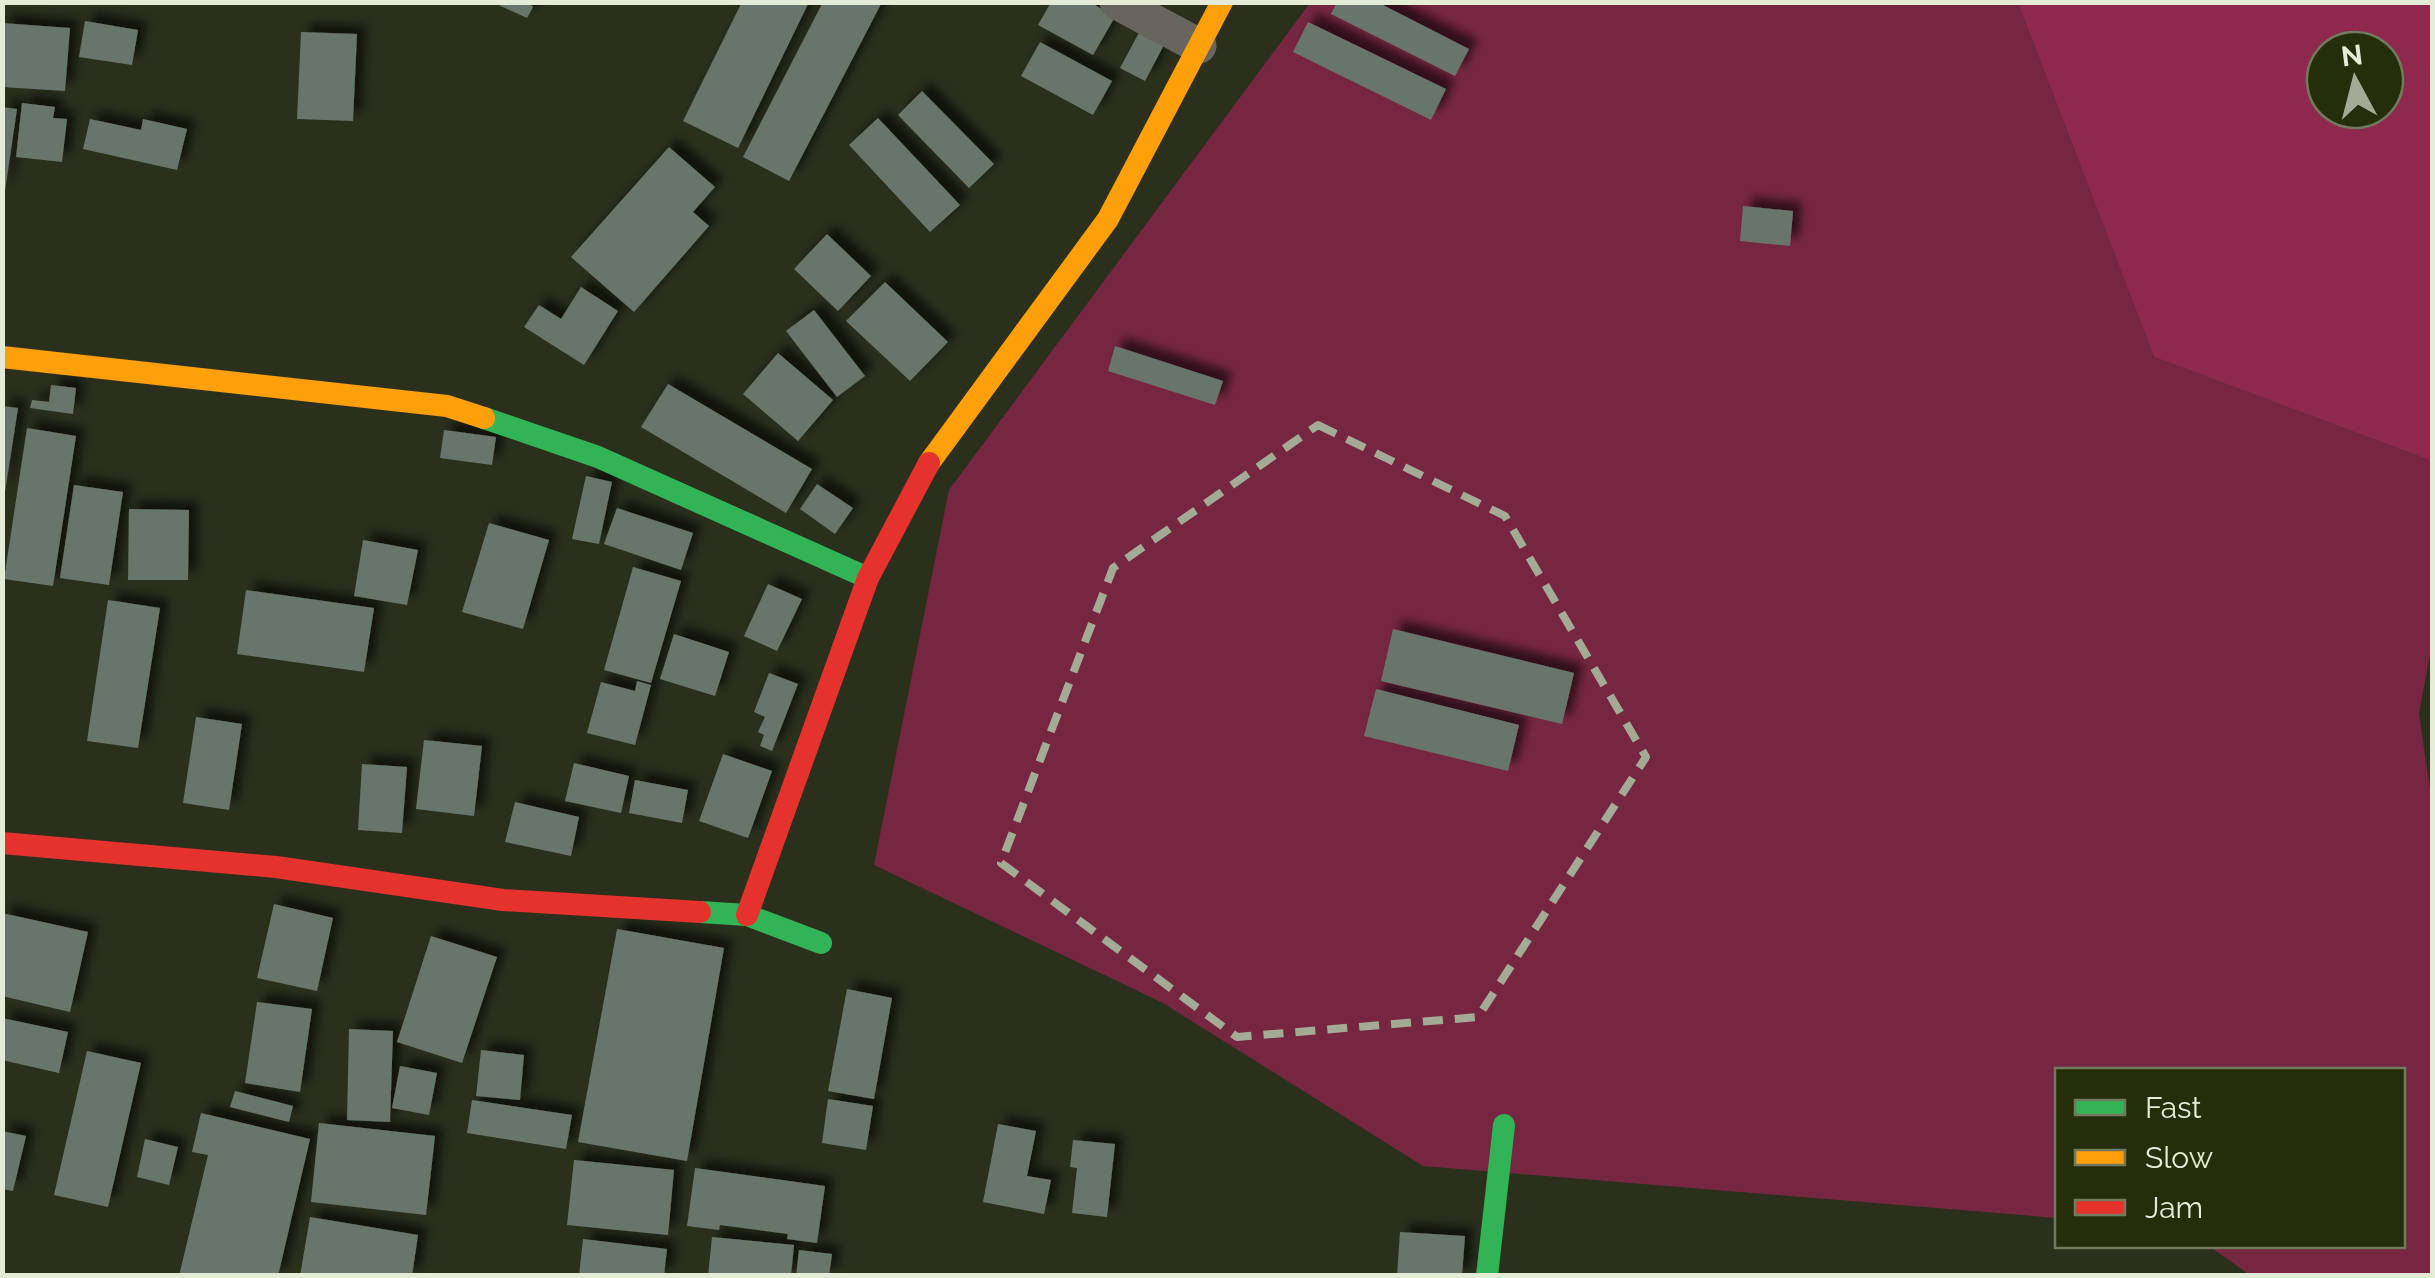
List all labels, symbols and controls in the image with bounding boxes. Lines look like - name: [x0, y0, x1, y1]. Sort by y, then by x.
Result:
- north arrow: [2305, 30, 2405, 130]
- text: N: [2339, 38, 2365, 73]
- legend: [2055, 1068, 2405, 1248]
- text: Fast: [2145, 1090, 2202, 1125]
- text: Slow: [2145, 1140, 2213, 1175]
- text: Jam: [2145, 1190, 2203, 1225]

